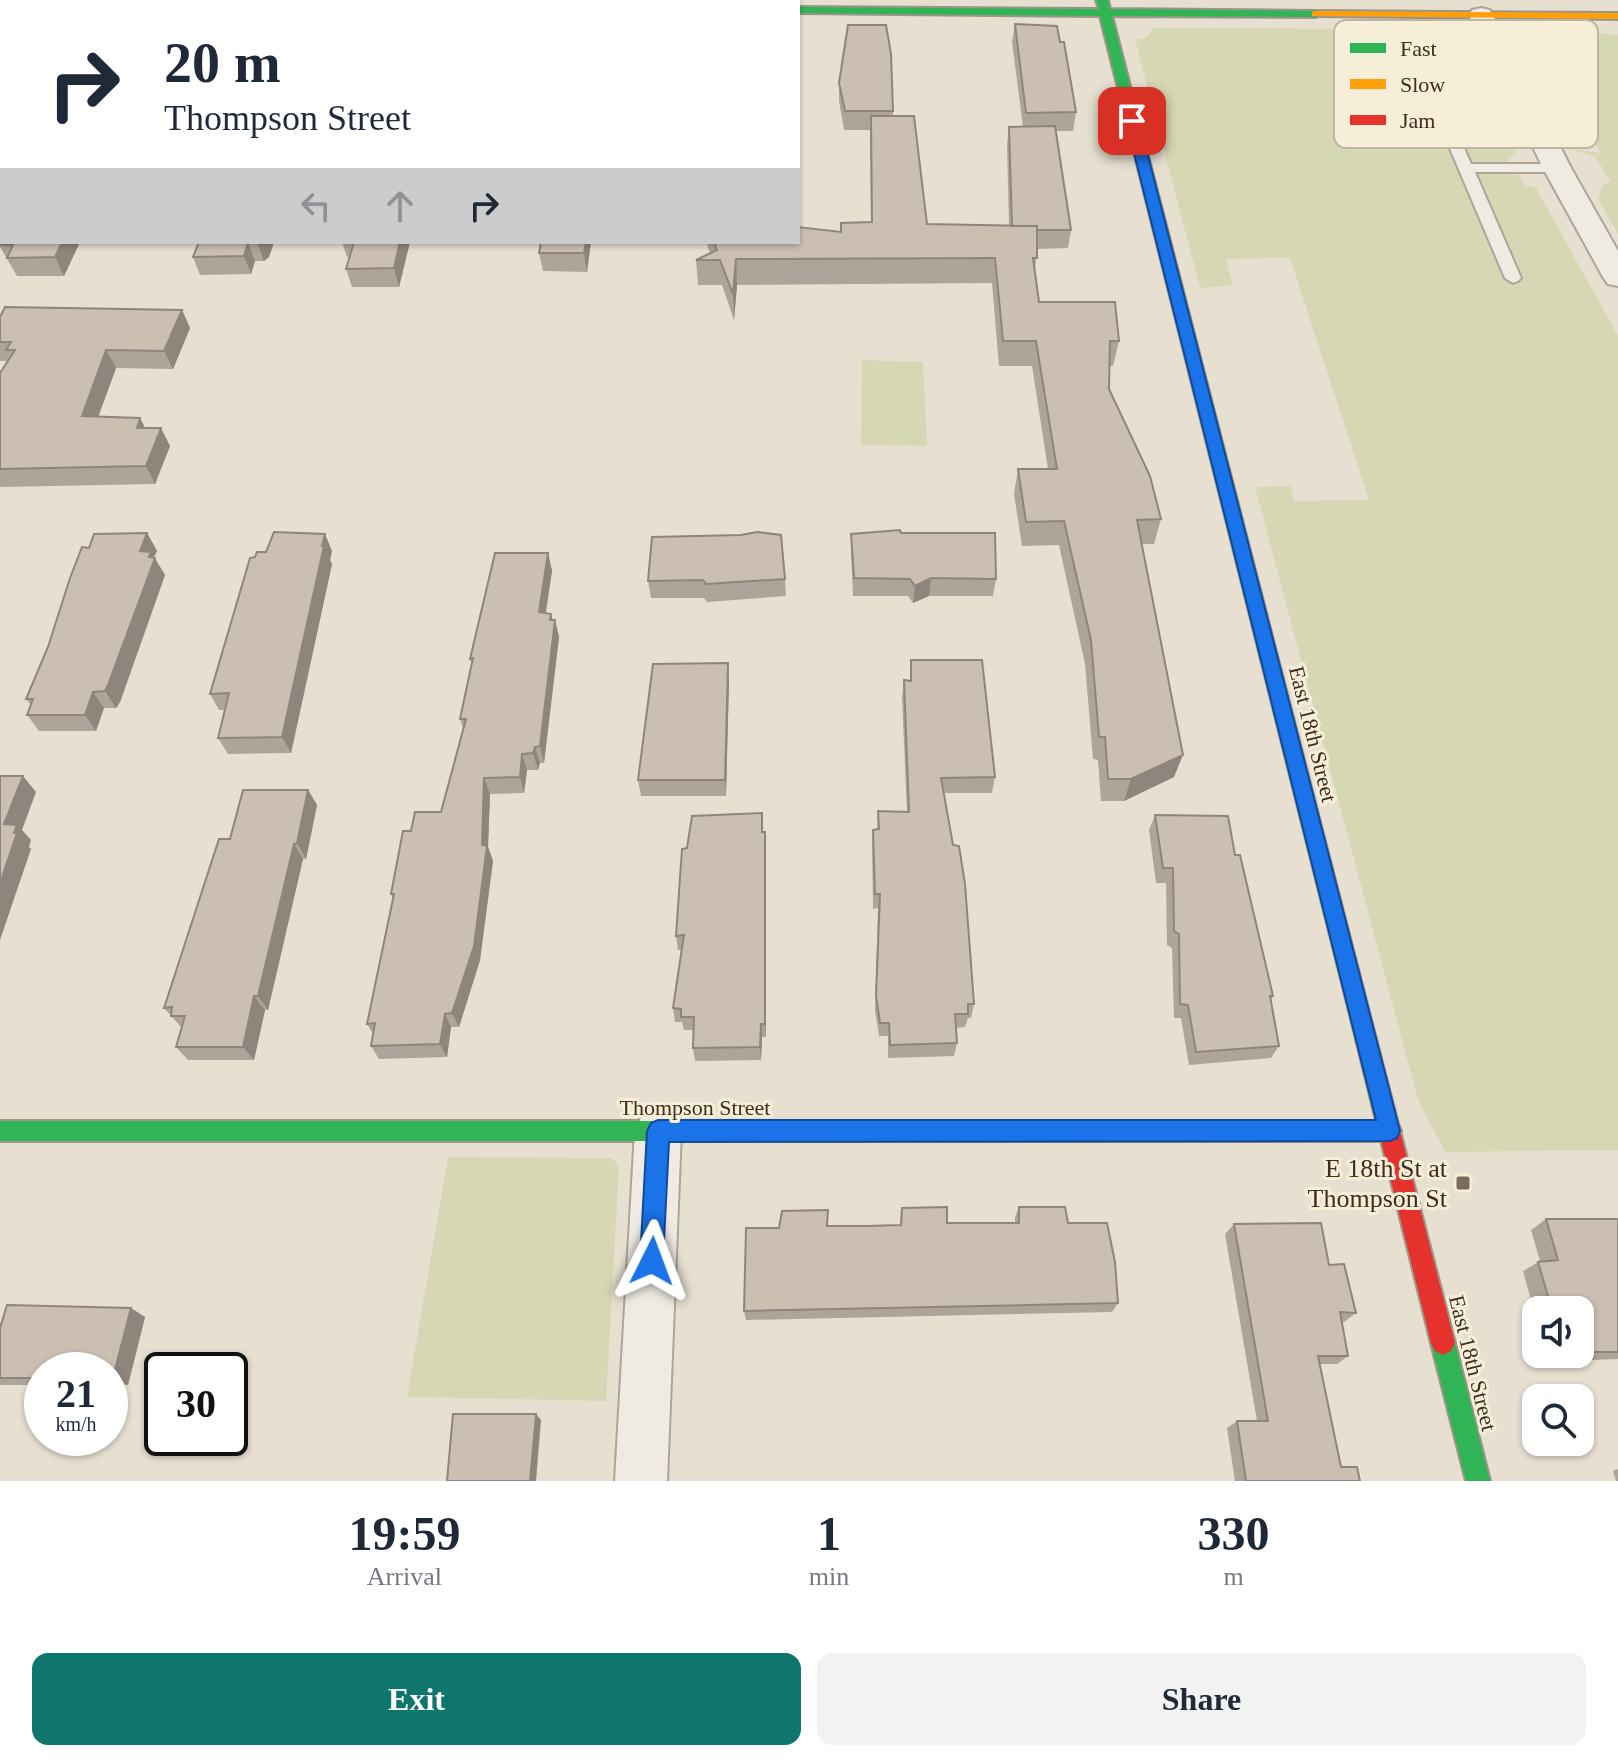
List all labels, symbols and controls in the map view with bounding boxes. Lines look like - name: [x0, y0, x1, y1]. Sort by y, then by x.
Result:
- legend: [1334, 20, 1598, 148]
- icon: right: [32, 32, 136, 136]
- text: 20 m: [164, 32, 281, 94]
- text: Fast: [1400, 36, 1437, 61]
- text: Slow: [1400, 72, 1445, 97]
- pin: [1098, 87, 1166, 155]
- text: Thompson Street: [164, 98, 411, 138]
- icon: arrive: [1110, 99, 1154, 143]
- text: Jam: [1400, 108, 1435, 133]
- icon: left: [294, 184, 338, 228]
- icon: ahead: [378, 184, 422, 228]
- icon: right: [462, 184, 506, 228]
- street label: East 18th Street: [1284, 663, 1342, 805]
- street label: Thompson Street: [620, 1095, 770, 1120]
- place label: E 18th St at Thompson St: [1308, 1154, 1448, 1213]
- marker: E 18th St at Thompson St: [1454, 1174, 1472, 1192]
- position arrow: [610, 1219, 694, 1303]
- street label: East 18th Street: [1444, 1292, 1502, 1434]
- map controls: [1522, 1296, 1594, 1456]
- button: sound: [1522, 1296, 1594, 1368]
- speed limit sign: 30: [144, 1352, 248, 1456]
- text: 21: [56, 1371, 96, 1416]
- button: search: [1522, 1384, 1594, 1456]
- text: km/h: [55, 1413, 97, 1435]
- text: 19:59: [348, 1507, 460, 1560]
- text: 1: [817, 1507, 841, 1560]
- text: 330: [1198, 1507, 1270, 1560]
- text: Arrival: [367, 1562, 442, 1591]
- text: min: [809, 1562, 849, 1591]
- text: m: [1223, 1562, 1244, 1591]
- button: Exit: [32, 1653, 801, 1745]
- button: Share: [817, 1653, 1586, 1745]

